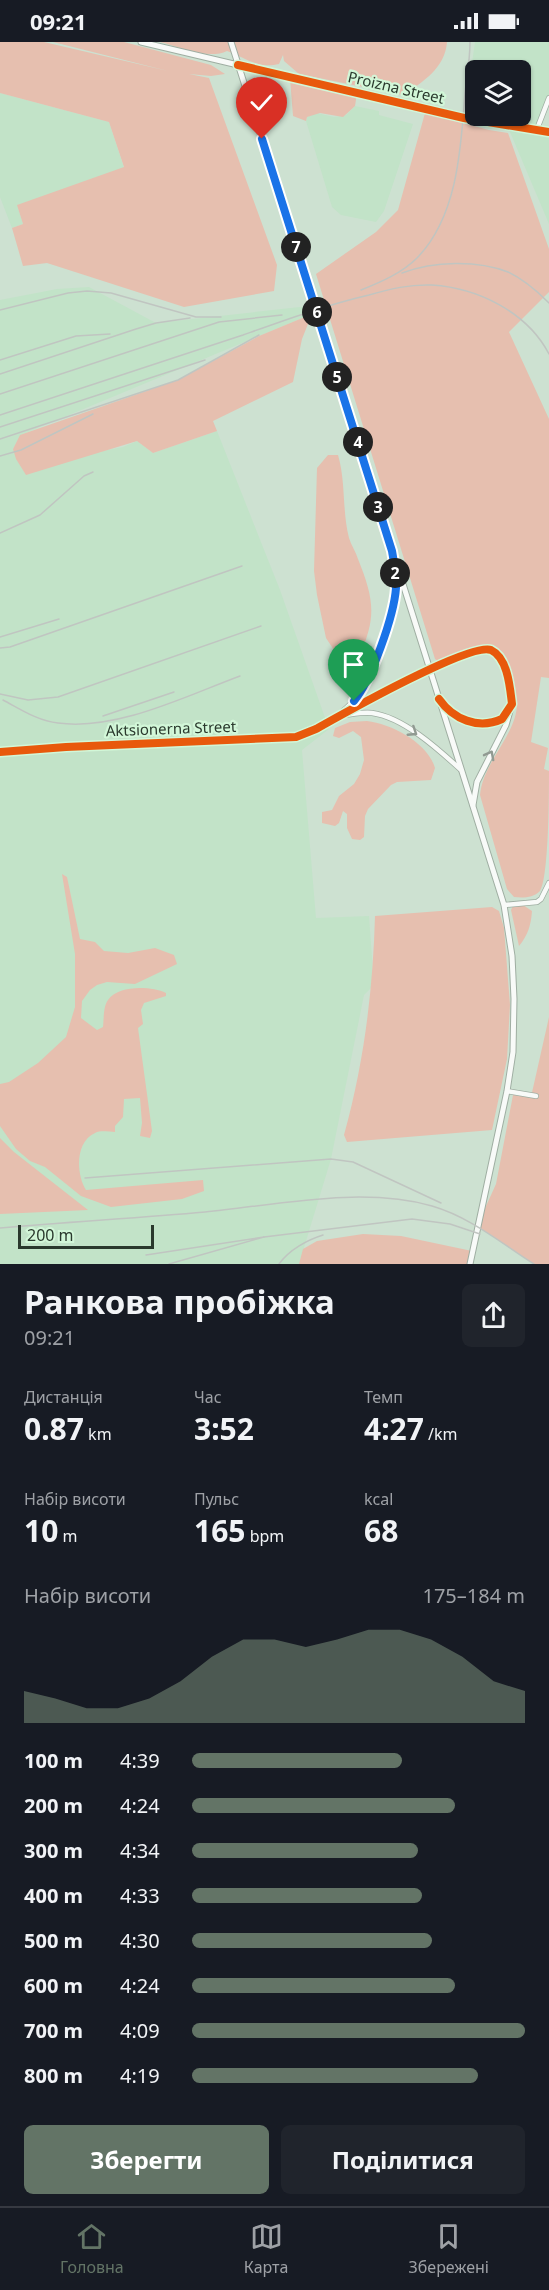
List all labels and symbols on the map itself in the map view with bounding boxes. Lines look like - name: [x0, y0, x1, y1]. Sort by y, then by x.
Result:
- street label: Proizna Street: [346, 66, 447, 108]
- pin: [236, 77, 287, 139]
- pin: 7: [281, 232, 311, 262]
- pin: 6: [302, 297, 332, 327]
- pin: 5: [322, 362, 352, 392]
- pin: 4: [343, 427, 373, 457]
- pin: 3: [363, 492, 393, 522]
- pin: 2: [380, 558, 410, 588]
- pin: [328, 639, 379, 701]
- street label: Aktsionerna Street: [105, 716, 237, 740]
- one-way arrow: [406, 725, 417, 736]
- one-way arrow: [483, 750, 495, 761]
- scale bar: [18, 1222, 154, 1250]

